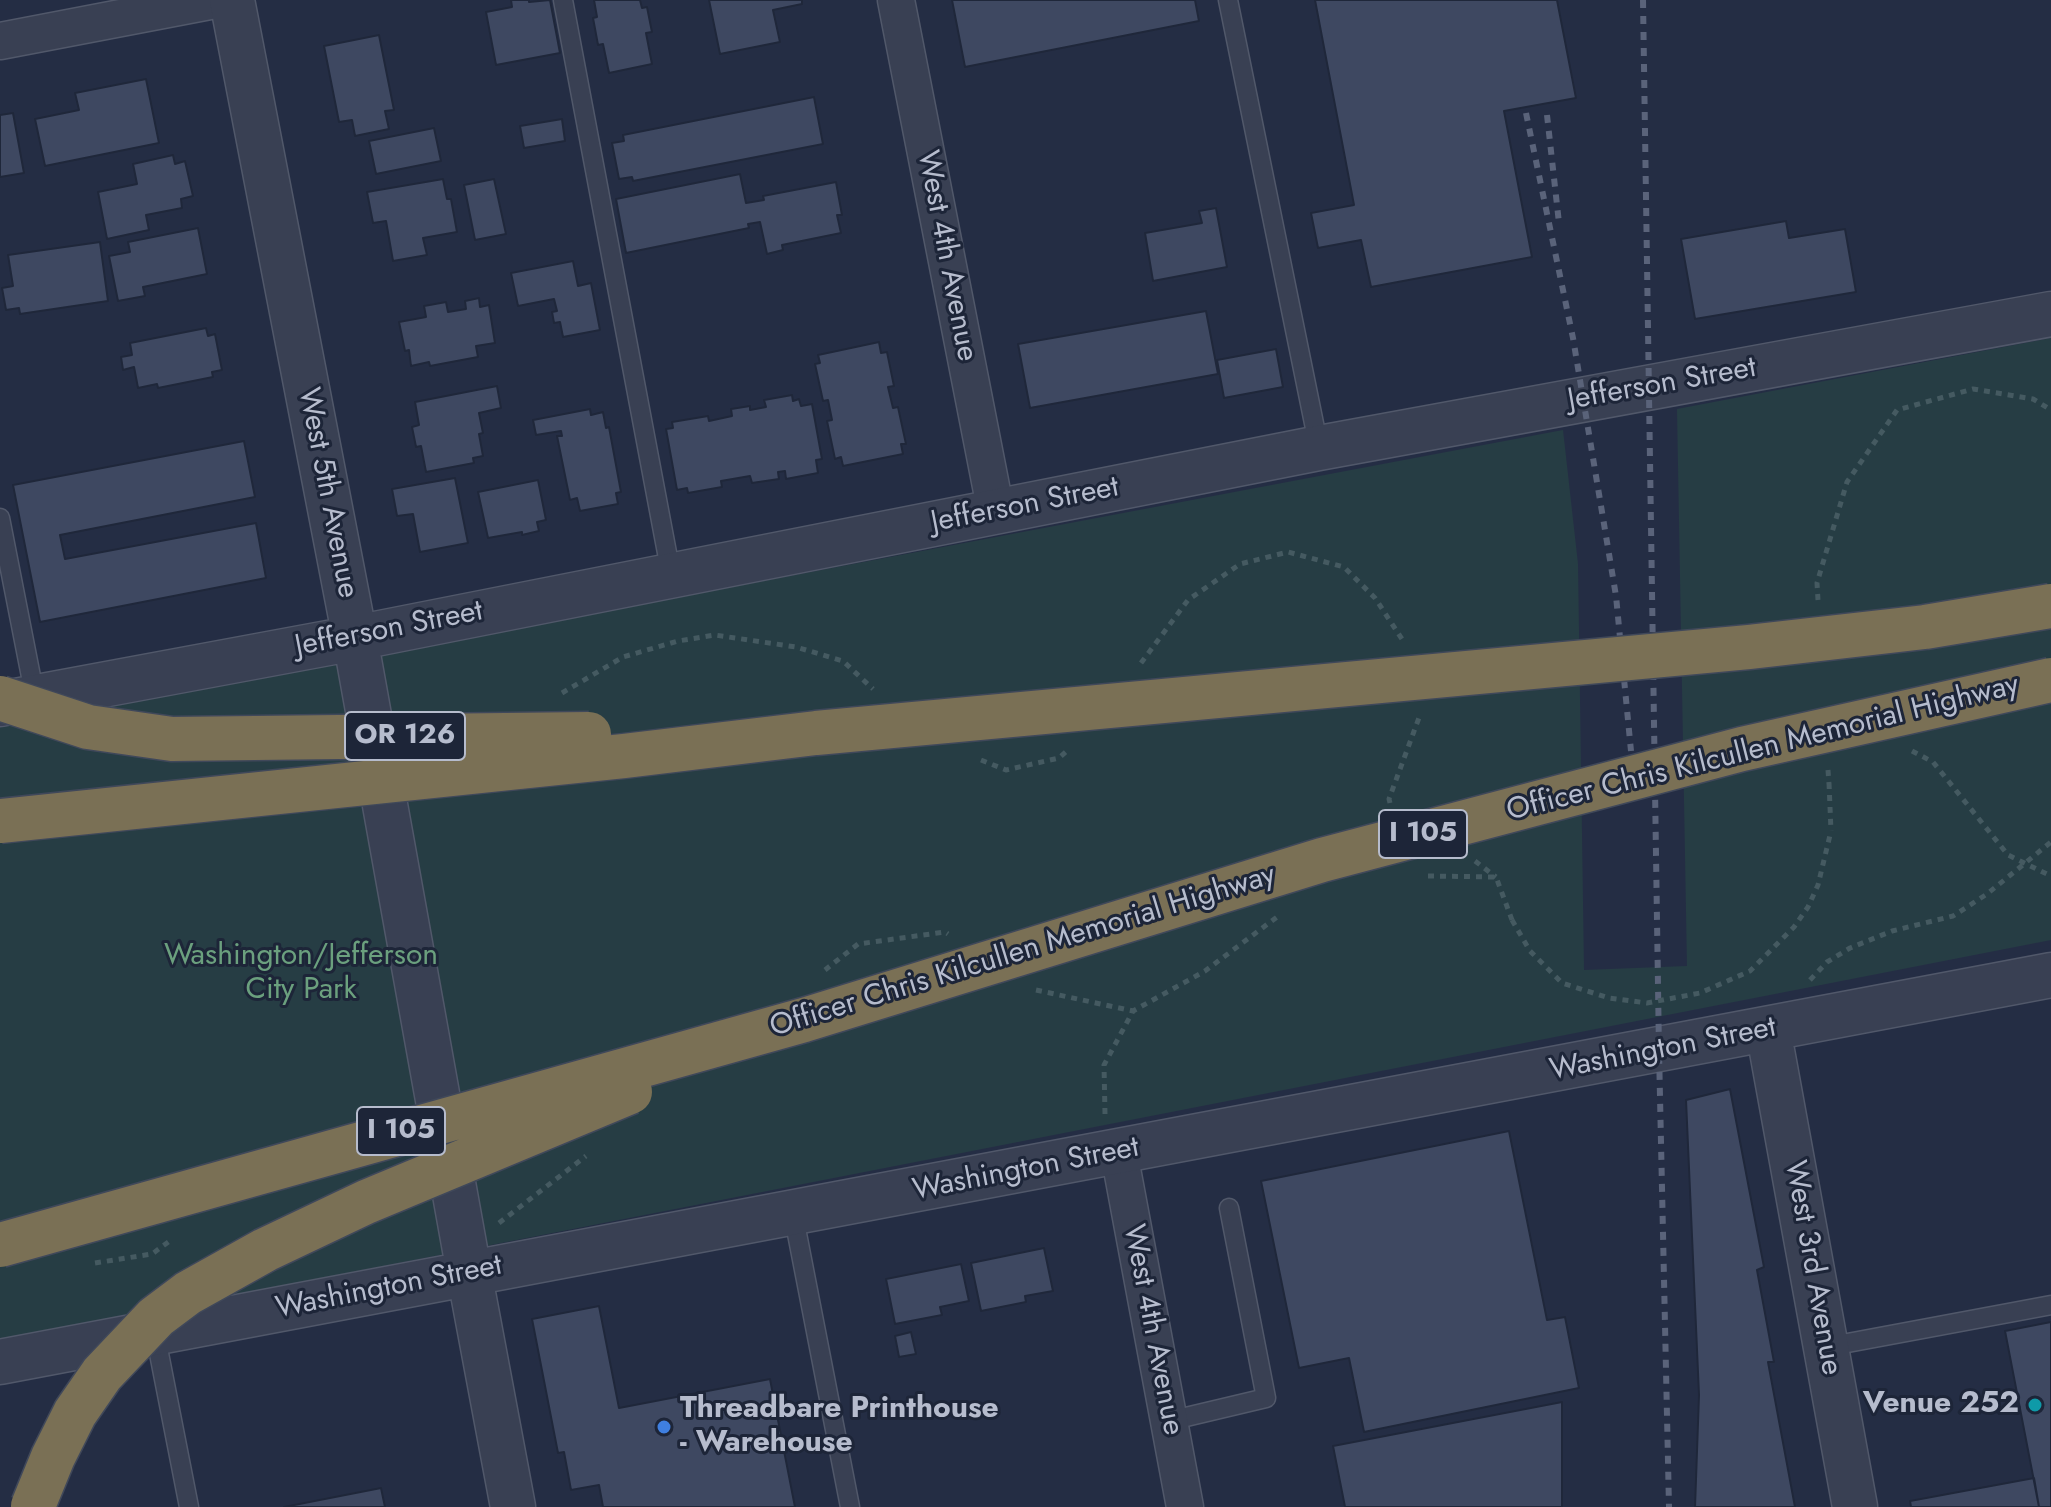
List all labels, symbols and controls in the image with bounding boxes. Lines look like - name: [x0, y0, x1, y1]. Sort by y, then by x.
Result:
- street label: West 4th Avenue: [908, 148, 984, 364]
- street label: Jefferson Street: [1565, 351, 1759, 419]
- street label: West 5th Avenue: [289, 385, 365, 601]
- street label: Jefferson Street: [928, 470, 1122, 542]
- street label: Jefferson Street: [292, 594, 486, 666]
- street label: Officer Chris Kilcullen Memorial Highway: [1503, 668, 2023, 830]
- road number: OR 126: [345, 712, 465, 760]
- road number: I 105: [1379, 810, 1467, 858]
- street label: Officer Chris Kilcullen Memorial Highway: [766, 858, 1280, 1046]
- park label: Washington/Jefferson City Park: [164, 939, 438, 1010]
- street label: Washington Street: [1547, 1010, 1779, 1090]
- road number: I 105: [357, 1107, 445, 1155]
- street label: Washington Street: [910, 1130, 1142, 1210]
- street label: West 3rd Avenue: [1775, 1158, 1849, 1378]
- street label: West 4th Avenue: [1114, 1222, 1190, 1438]
- street label: Washington Street: [273, 1248, 505, 1328]
- place label: Venue 252: [1863, 1387, 2019, 1423]
- place label: Threadbare Printhouse - Warehouse: [680, 1392, 999, 1462]
- marker: Venue 252: [2026, 1396, 2044, 1414]
- marker: Threadbare Printhouse - Warehouse: [655, 1418, 673, 1436]

